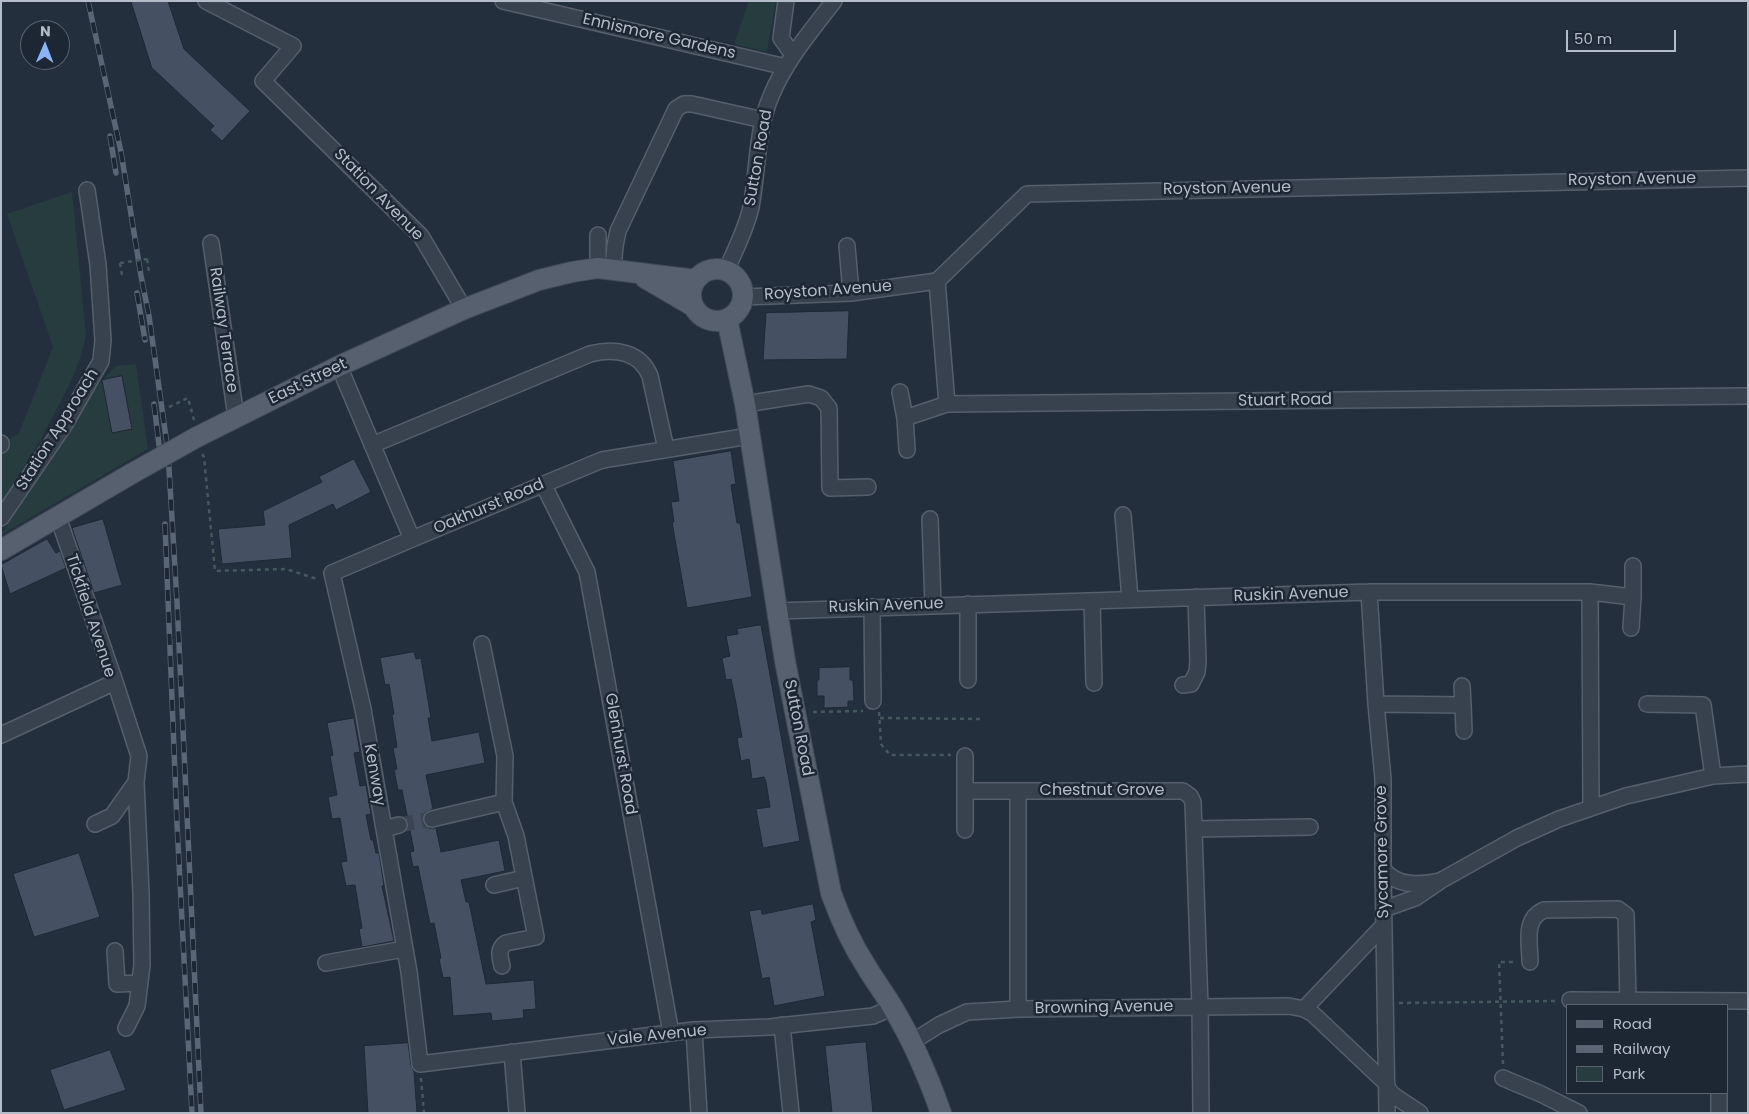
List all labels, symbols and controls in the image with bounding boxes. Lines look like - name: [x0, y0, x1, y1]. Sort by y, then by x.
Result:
- street label: Ennismore Gardens: [581, 10, 737, 64]
- north arrow: [20, 20, 70, 70]
- scale bar: [1569, 20, 1679, 52]
- text: N: [40, 21, 51, 41]
- text: 50 m: [1574, 28, 1612, 49]
- street label: Sutton Road: [741, 108, 777, 208]
- street label: Station Avenue: [329, 145, 427, 245]
- street label: Royston Avenue: [1568, 169, 1696, 191]
- street label: Royston Avenue: [1163, 178, 1291, 200]
- street label: Railway Terrace: [205, 266, 241, 394]
- street label: Royston Avenue: [763, 277, 893, 305]
- street label: East Street: [266, 355, 350, 409]
- street label: Station Approach: [13, 366, 103, 494]
- street label: Stuart Road: [1238, 391, 1332, 411]
- street label: Oakhurst Road: [431, 475, 547, 539]
- street label: Tickfield Avenue: [61, 552, 119, 680]
- street label: Ruskin Avenue: [1233, 583, 1349, 607]
- street label: Ruskin Avenue: [828, 594, 944, 618]
- street label: Sutton Road: [779, 678, 817, 778]
- street label: Glenhurst Road: [600, 692, 640, 816]
- street label: Kenway: [359, 742, 389, 808]
- street label: Chestnut Grove: [1040, 781, 1164, 801]
- street label: Sycamore Grove: [1372, 785, 1394, 919]
- street label: Browning Avenue: [1034, 997, 1174, 1019]
- legend: [1566, 1004, 1729, 1094]
- text: Road: [1613, 1013, 1652, 1034]
- street label: Vale Avenue: [606, 1021, 708, 1051]
- text: Railway: [1613, 1038, 1671, 1059]
- text: Park: [1613, 1063, 1645, 1084]

